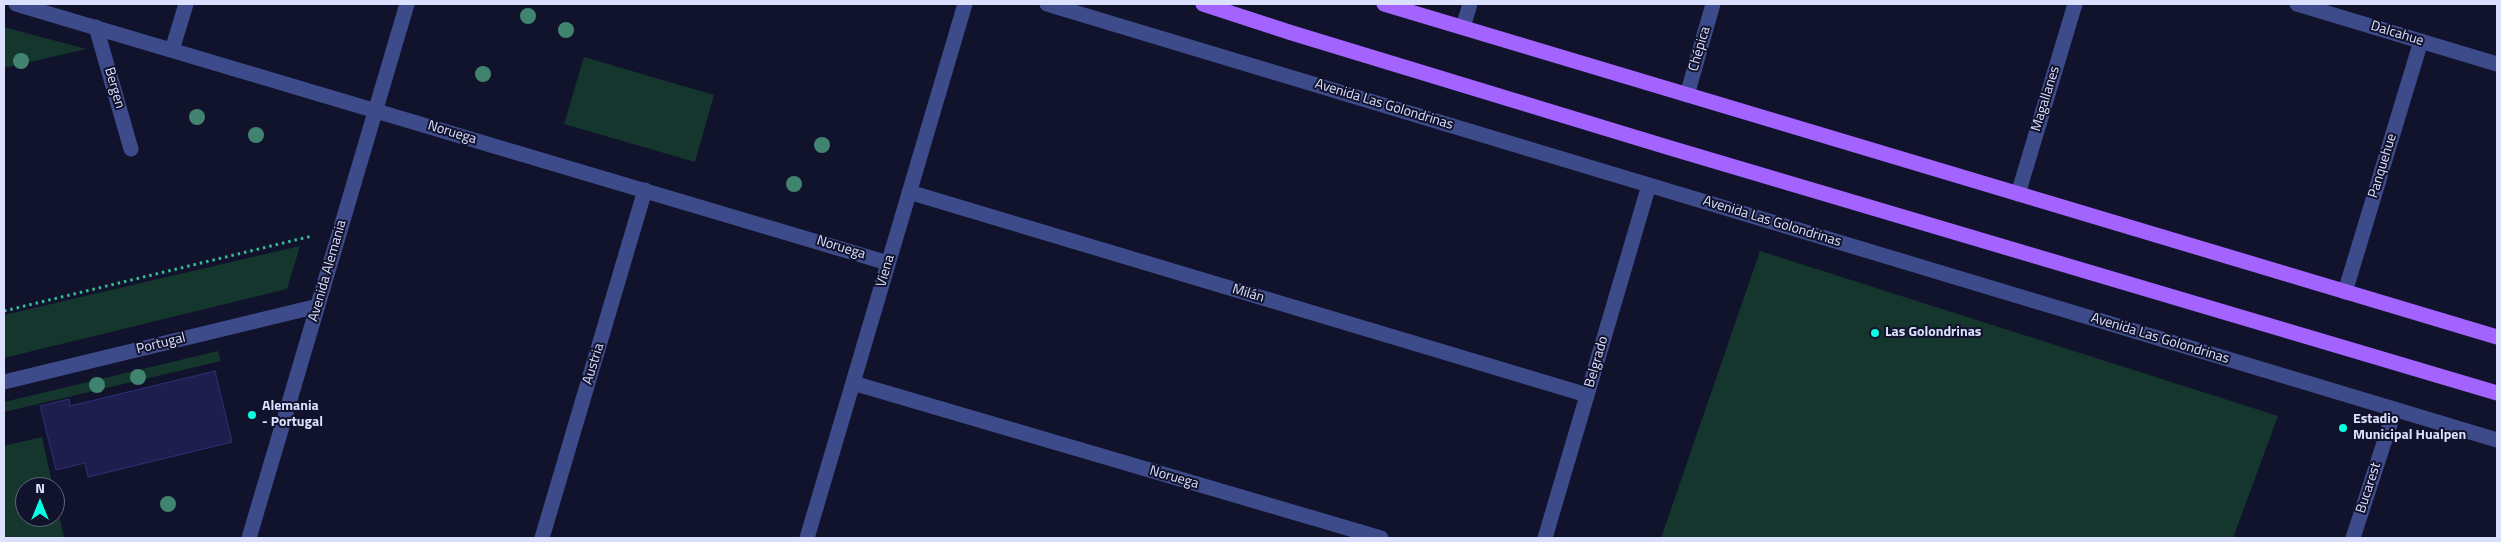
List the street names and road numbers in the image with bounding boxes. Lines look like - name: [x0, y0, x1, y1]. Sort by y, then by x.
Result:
- street label: Dalcahue: [2369, 18, 2425, 50]
- street label: Chépica: [1686, 25, 1714, 73]
- street label: Magallanes: [2028, 64, 2064, 134]
- street label: Bergen: [100, 65, 128, 111]
- street label: Avenida Las Golondrinas: [1313, 76, 1455, 134]
- street label: Noruega: [425, 118, 479, 148]
- street label: Panquehue: [2365, 132, 2401, 200]
- street label: Avenida Las Golondrinas: [1701, 193, 1843, 251]
- street label: Avenida Alemania: [305, 218, 351, 324]
- street label: Noruega: [814, 233, 868, 263]
- street label: Viena: [873, 253, 899, 289]
- street label: Milán: [1230, 281, 1266, 307]
- street label: Avenida Las Golondrinas: [2089, 310, 2231, 368]
- street label: Portugal: [135, 330, 187, 358]
- street label: Belgrado: [1582, 334, 1612, 390]
- street label: Austria: [580, 341, 608, 387]
- street label: Bucarest: [2353, 460, 2385, 516]
- street label: Noruega: [1147, 463, 1201, 493]

